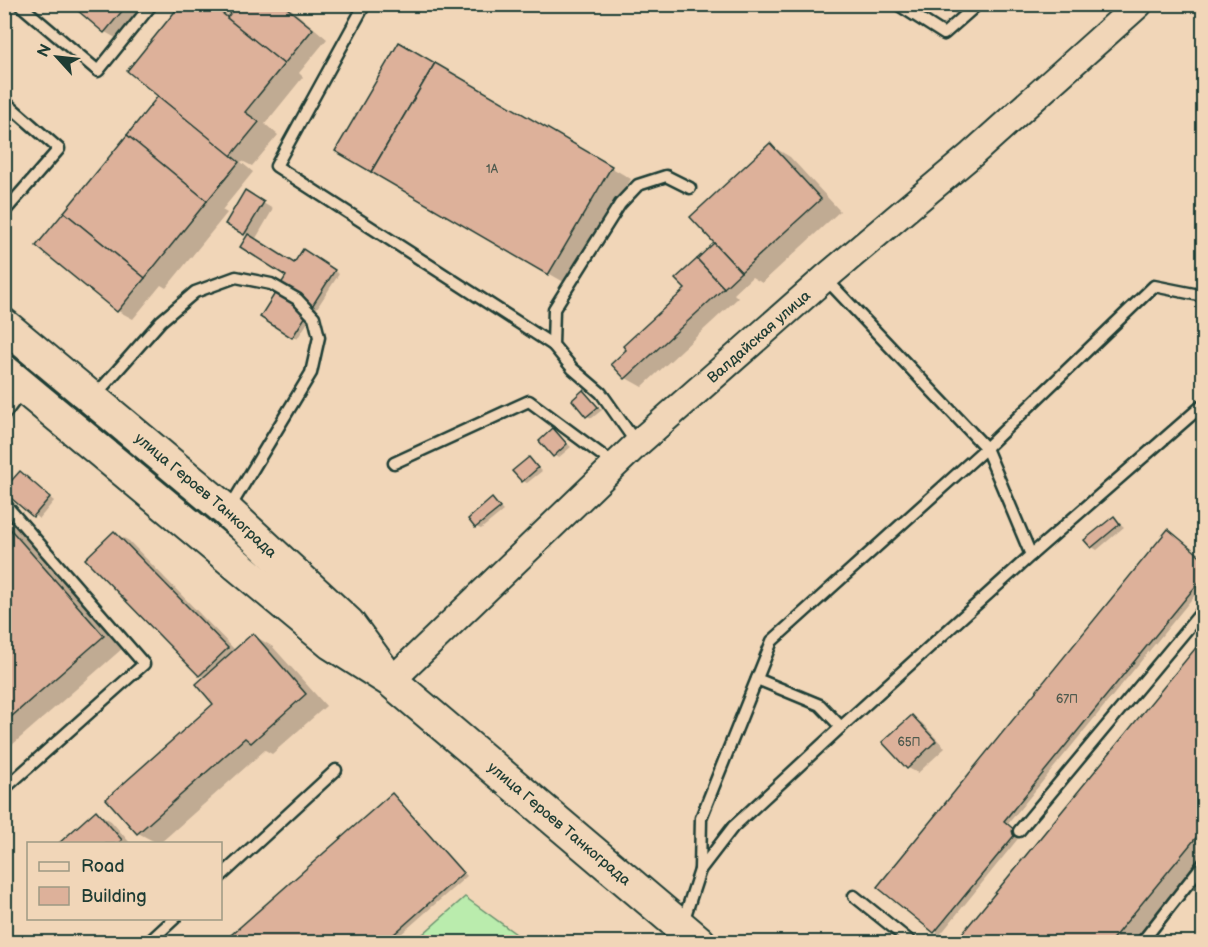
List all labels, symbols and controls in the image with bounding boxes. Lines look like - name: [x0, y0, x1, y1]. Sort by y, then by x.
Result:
- north arrow: [27, 27, 87, 87]
- text: N: [34, 41, 56, 61]
- house number: 1А: [486, 162, 499, 177]
- street label: Валдайская улица: [704, 286, 815, 387]
- street label: улица Героев Танкограда: [131, 429, 281, 562]
- house number: 67П: [1056, 692, 1078, 707]
- house number: 65П: [897, 735, 921, 750]
- street label: улица Героев Танкограда: [484, 758, 635, 890]
- legend: [27, 842, 222, 920]
- text: Road: [81, 856, 125, 877]
- text: Building: [81, 886, 147, 907]

